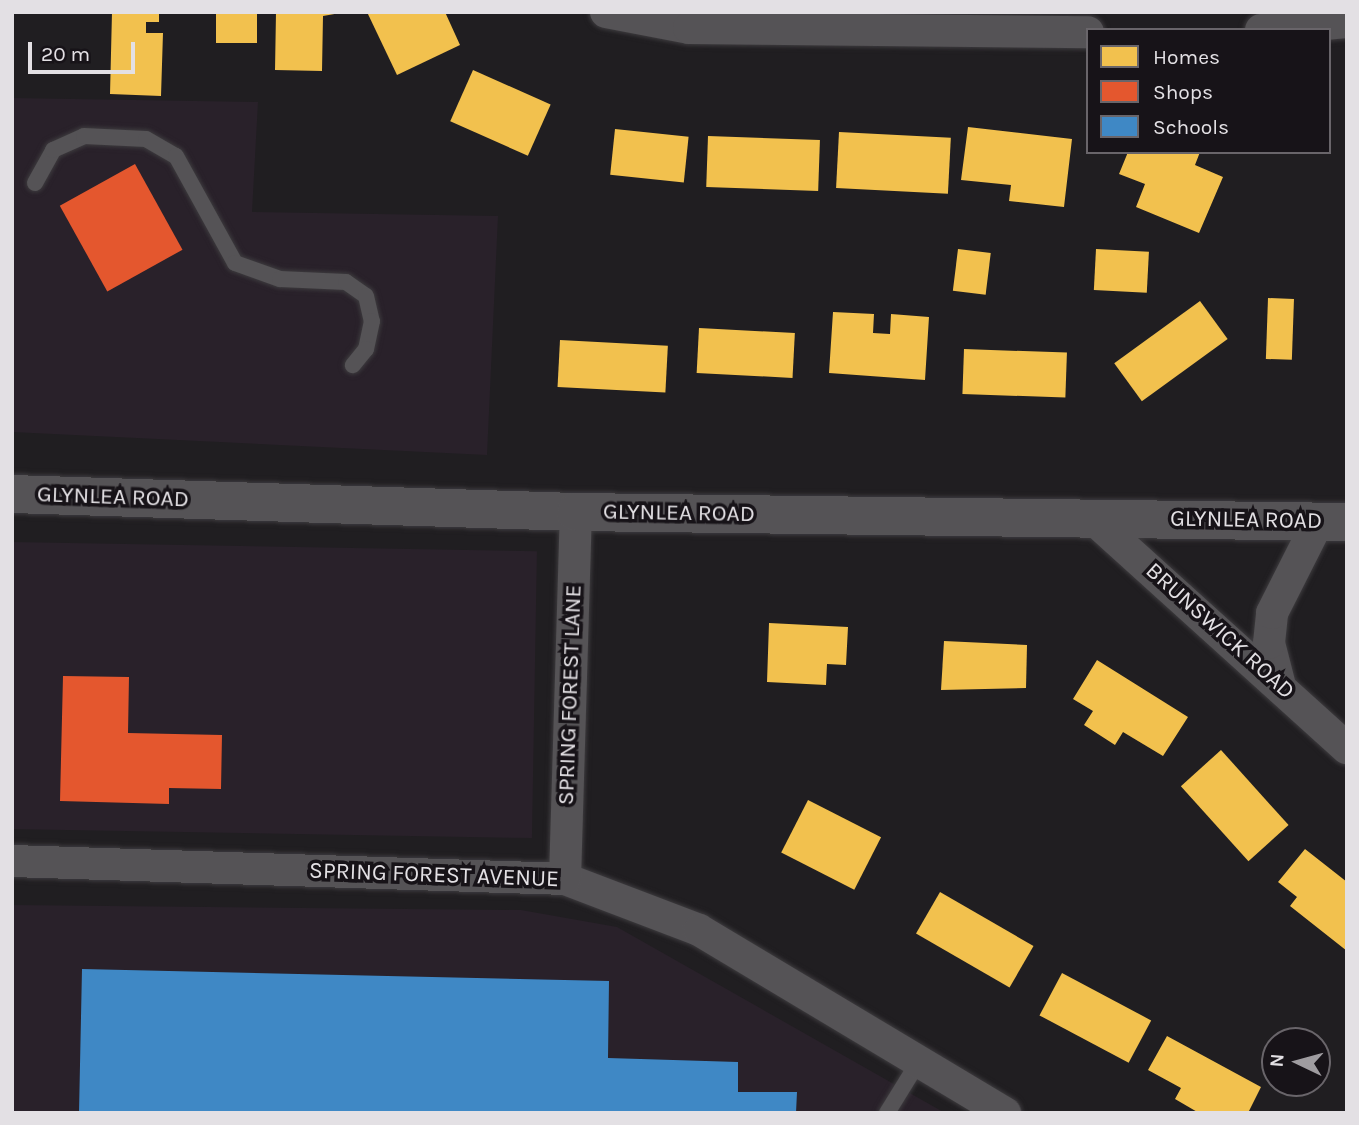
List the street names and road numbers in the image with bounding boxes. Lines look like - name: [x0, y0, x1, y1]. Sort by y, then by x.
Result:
- street label: GLYNLEA ROAD: [37, 481, 189, 513]
- street label: GLYNLEA ROAD: [603, 498, 755, 528]
- street label: GLYNLEA ROAD: [1170, 505, 1322, 535]
- street label: BRUNSWICK ROAD: [1140, 557, 1300, 705]
- street label: SPRING FOREST LANE: [552, 584, 588, 806]
- street label: SPRING FOREST AVENUE: [309, 857, 559, 893]

